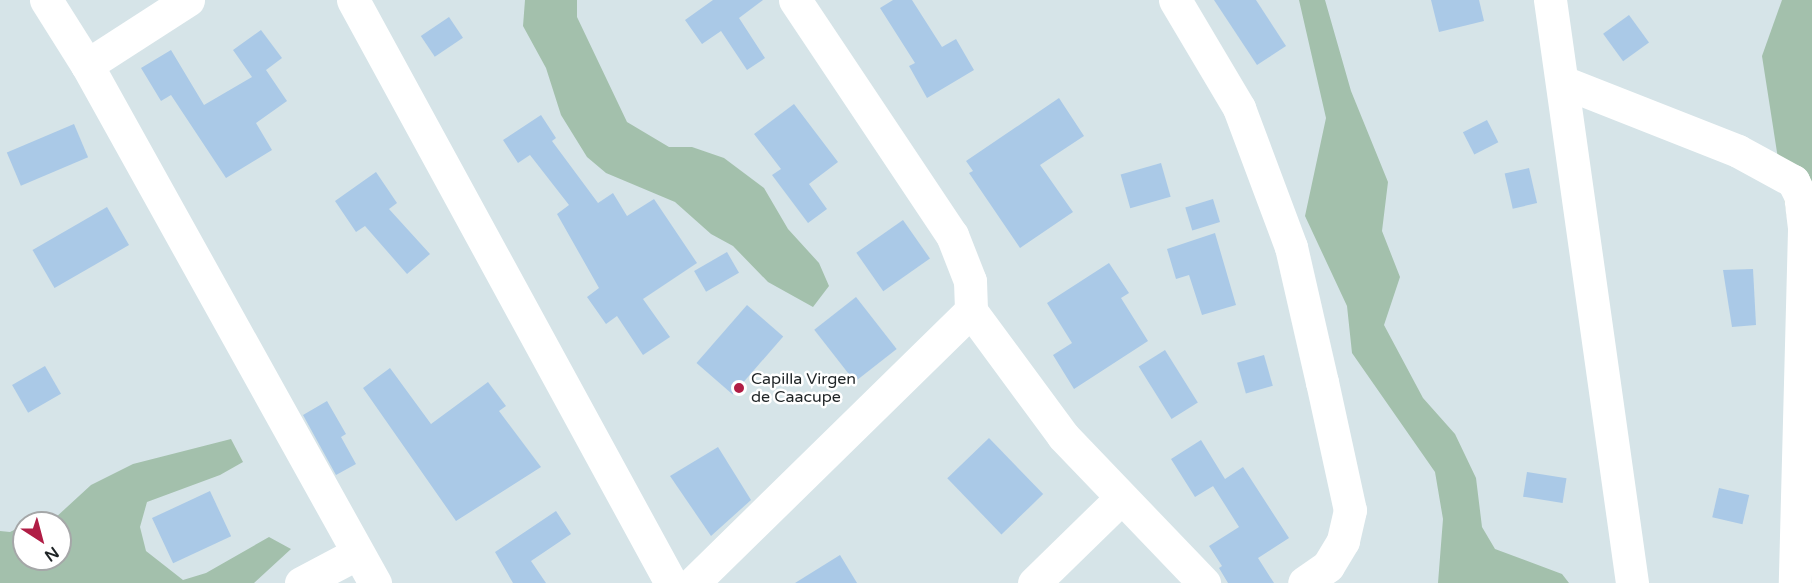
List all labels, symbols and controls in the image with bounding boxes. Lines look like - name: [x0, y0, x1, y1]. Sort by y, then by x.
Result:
- place label: Capilla Virgen de Caacupe: [751, 369, 856, 407]
- marker: Capilla Virgen de Caacupe: [732, 381, 746, 395]
- north arrow: [12, 511, 72, 571]
- text: N: [40, 542, 62, 566]

